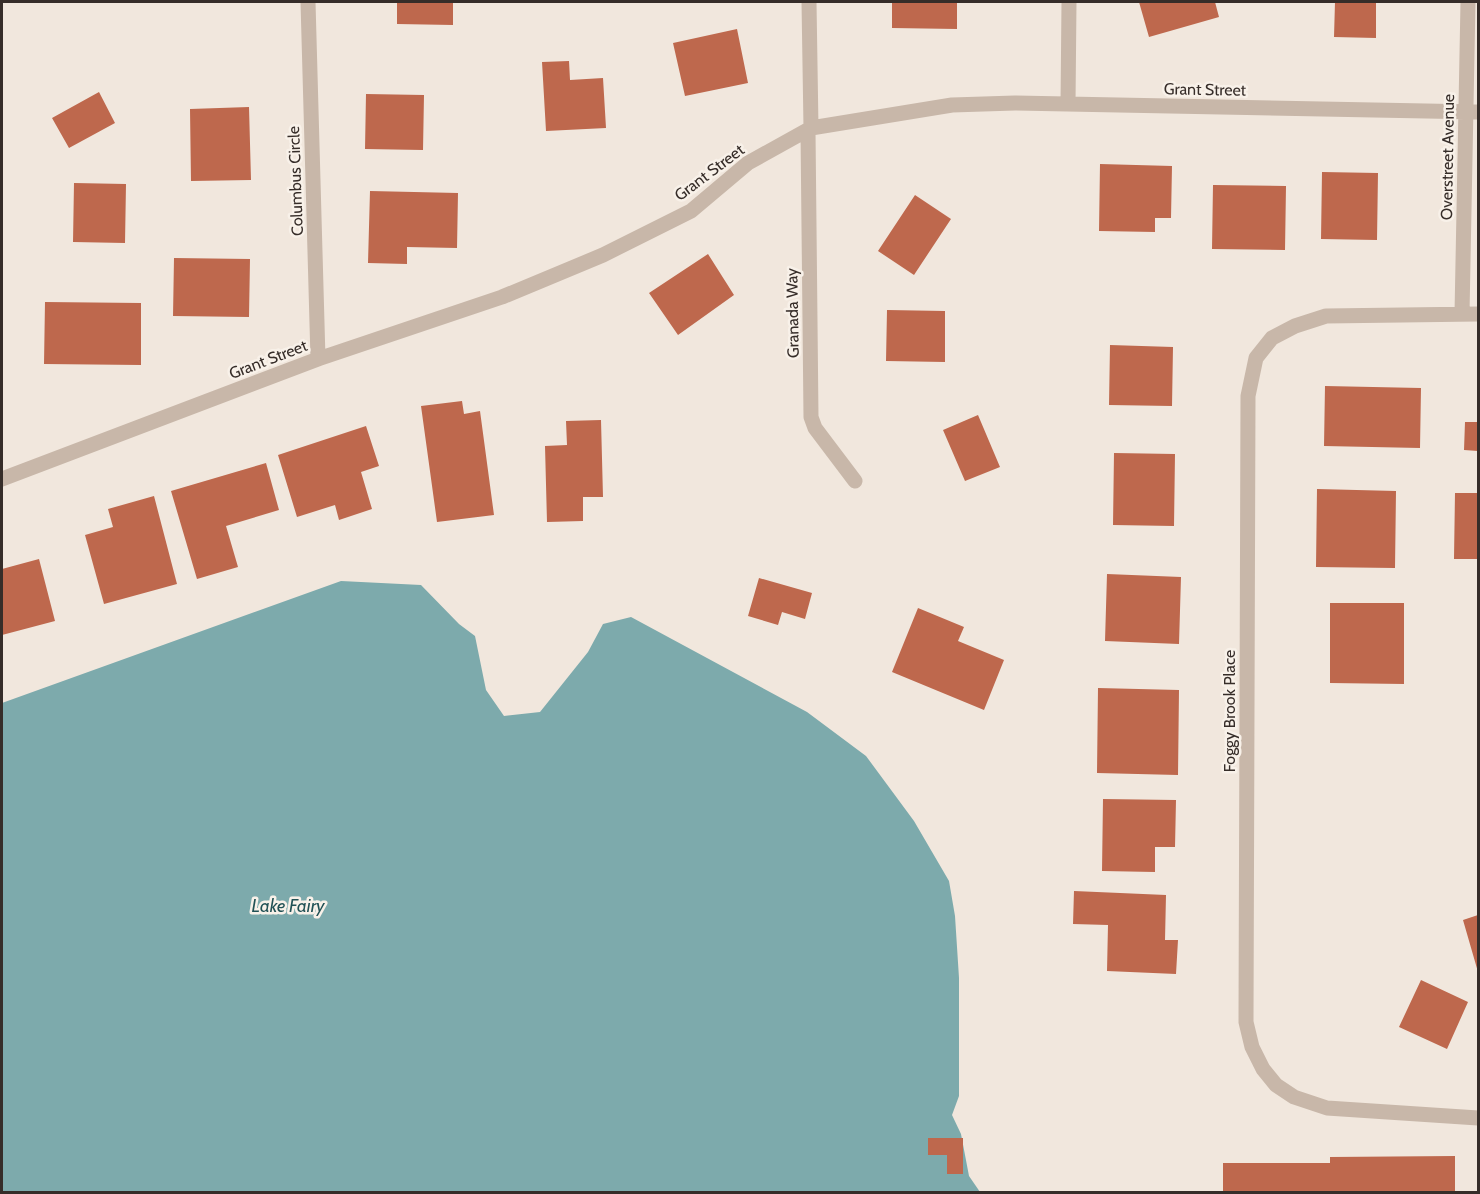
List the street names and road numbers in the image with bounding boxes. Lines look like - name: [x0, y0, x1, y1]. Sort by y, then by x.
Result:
- street label: Grant Street: [1164, 79, 1247, 100]
- street label: Overstreet Avenue: [1437, 94, 1458, 220]
- street label: Columbus Circle: [284, 126, 307, 236]
- street label: Grant Street: [671, 140, 748, 205]
- street label: Granada Way: [782, 268, 803, 358]
- street label: Grant Street: [226, 336, 311, 383]
- street label: Foggy Brook Place: [1220, 650, 1239, 772]

